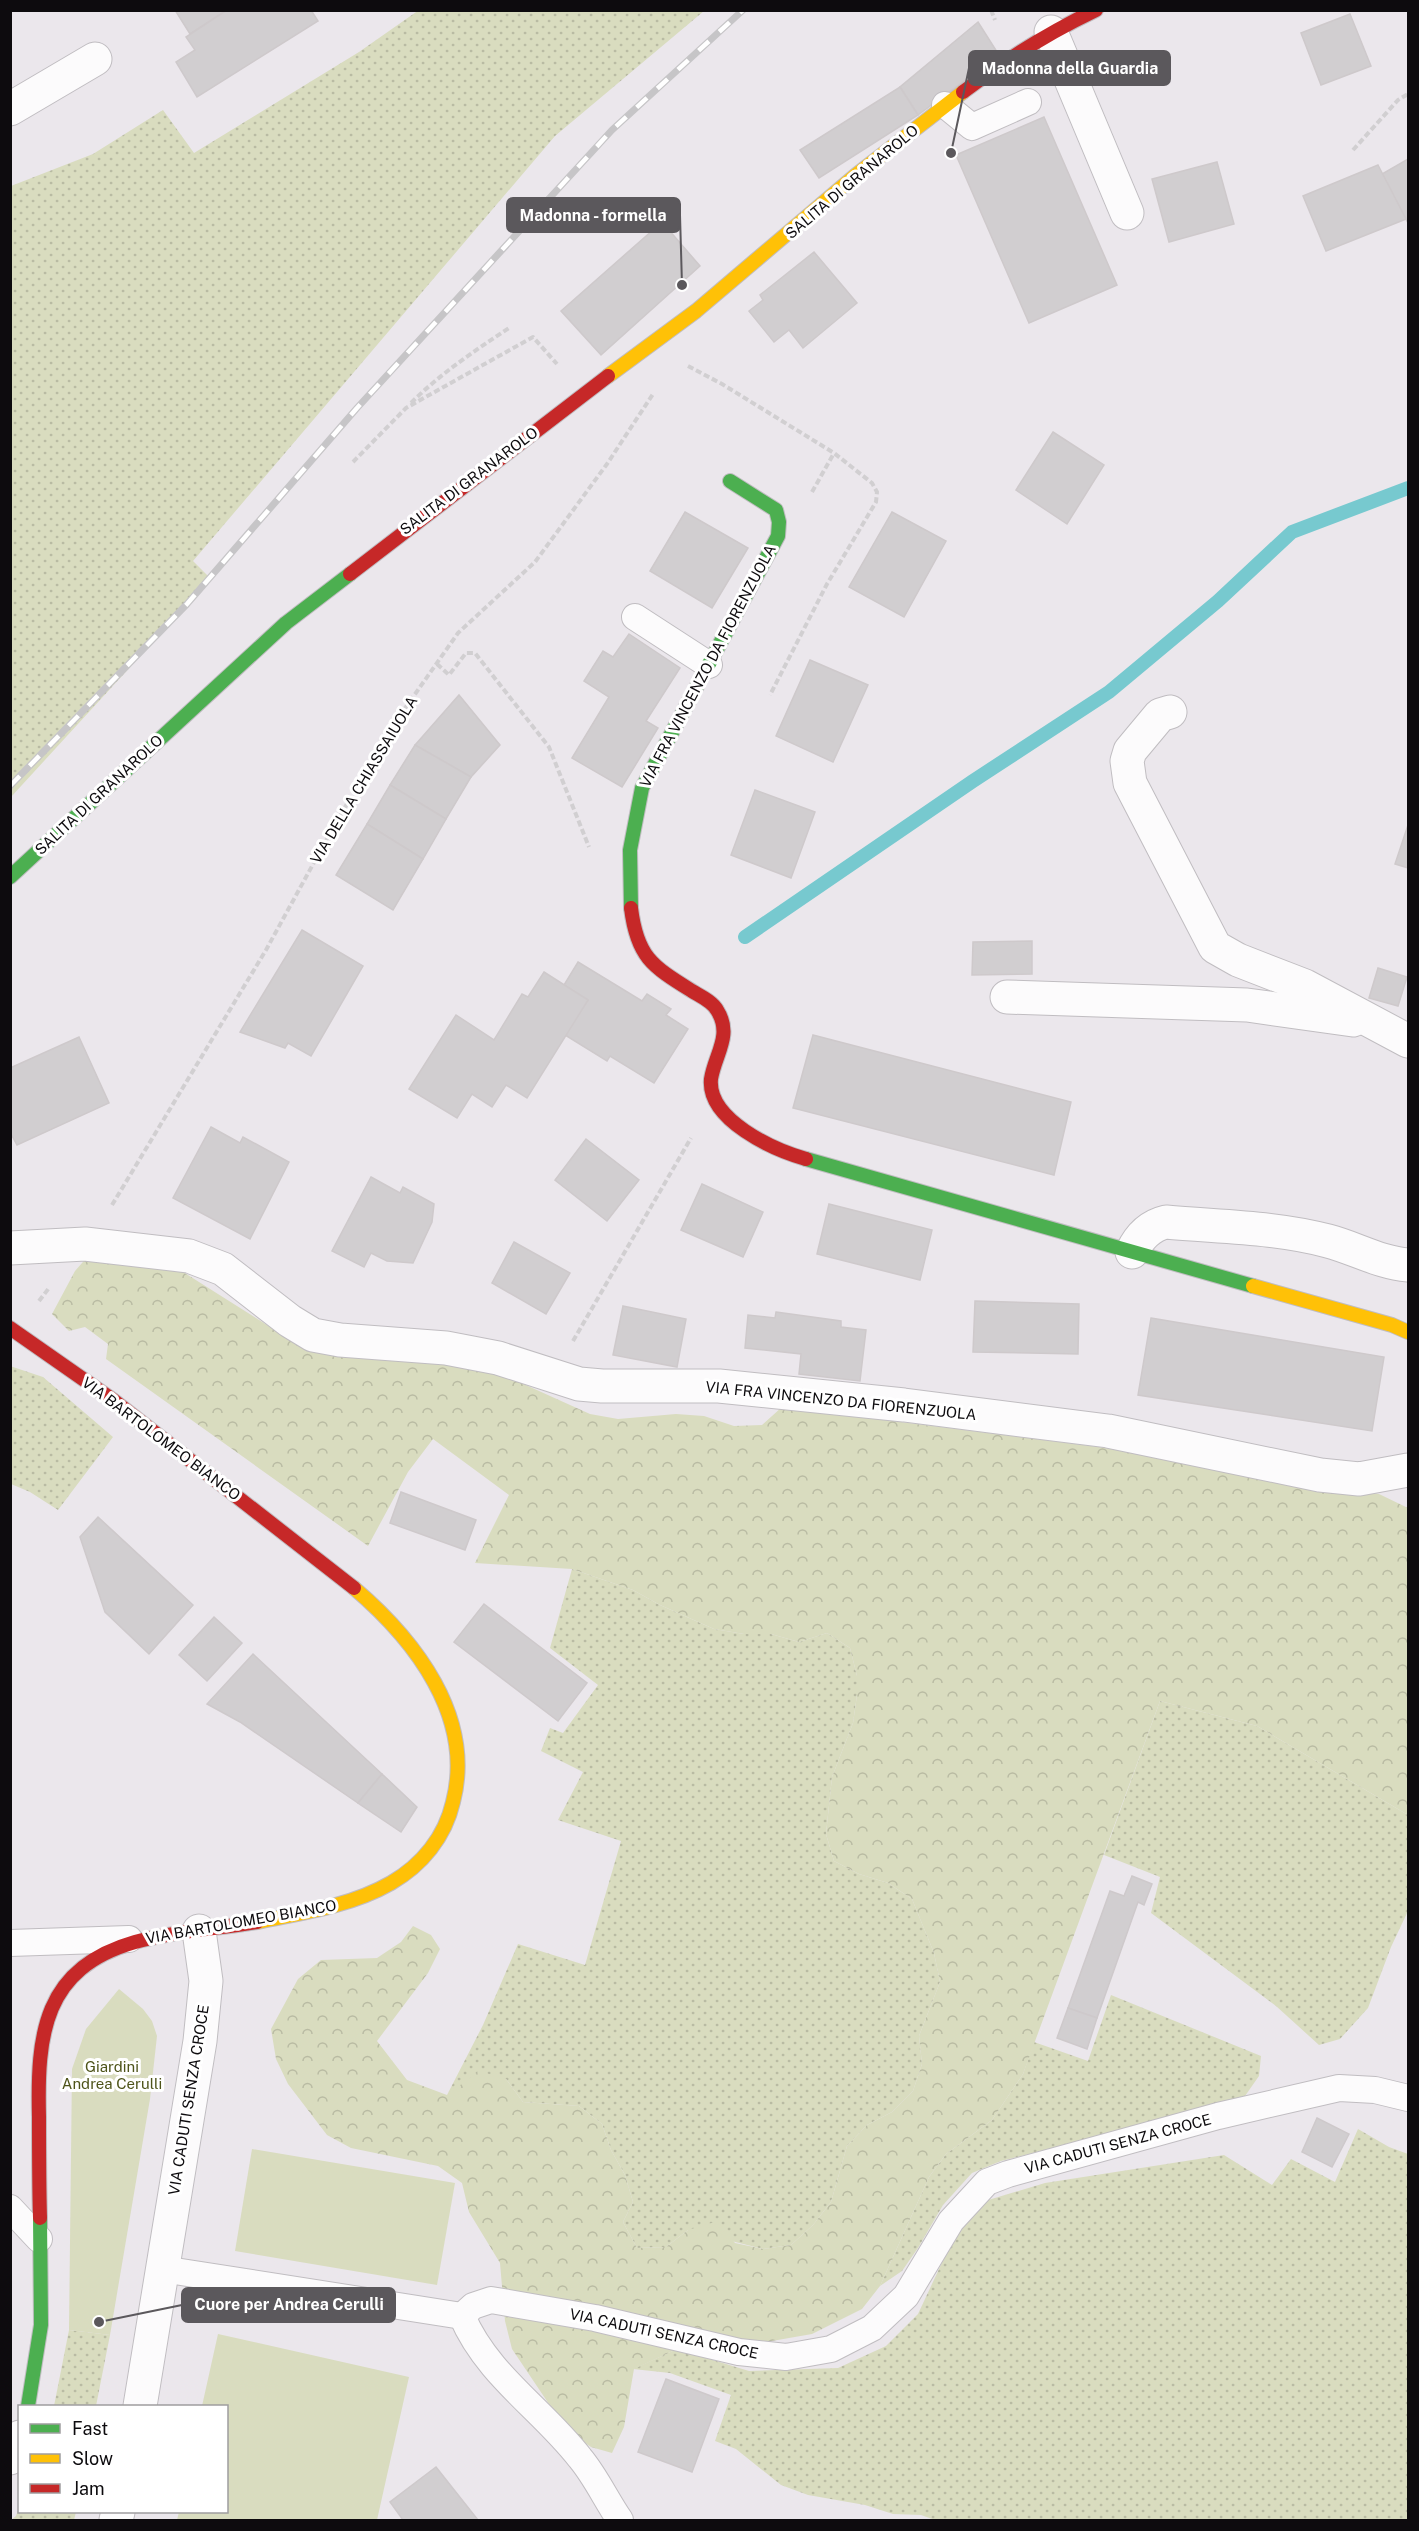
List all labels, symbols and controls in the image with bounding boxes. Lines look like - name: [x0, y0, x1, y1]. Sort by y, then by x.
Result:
- callout: Madonna della Guardia: [969, 51, 1170, 85]
- text: Madonna della Guardia: [982, 59, 1158, 78]
- street label: SALITA DI GRANAROLO: [782, 121, 921, 242]
- callout: Madonna - formella: [507, 198, 680, 232]
- text: Madonna - formella: [520, 206, 666, 225]
- street label: SALITA DI GRANAROLO: [397, 423, 541, 538]
- street label: VIA FRA VINCENZO DA FIORENZUOLA: [636, 541, 779, 790]
- street label: VIA DELLA CHIASSAIUOLA: [307, 693, 421, 867]
- street label: SALITA DI GRANAROLO: [32, 731, 166, 858]
- street label: VIA BARTOLOMEO BIANCO: [79, 1374, 244, 1504]
- street label: VIA FRA VINCENZO DA FIORENZUOLA: [705, 1378, 978, 1423]
- street label: VIA BARTOLOMEO BIANCO: [144, 1896, 338, 1947]
- street label: VIA CADUTI SENZA CROCE: [165, 2003, 212, 2196]
- park label: Giardini Andrea Cerulli: [62, 2058, 162, 2092]
- street label: VIA CADUTI SENZA CROCE: [1023, 2110, 1213, 2177]
- callout: Cuore per Andrea Cerulli: [182, 2288, 395, 2322]
- text: Cuore per Andrea Cerulli: [194, 2295, 384, 2314]
- street label: VIA CADUTI SENZA CROCE: [568, 2305, 760, 2362]
- legend: [18, 2405, 228, 2513]
- text: Fast: [72, 2418, 108, 2439]
- text: Slow: [72, 2448, 113, 2469]
- text: Jam: [72, 2478, 105, 2499]

